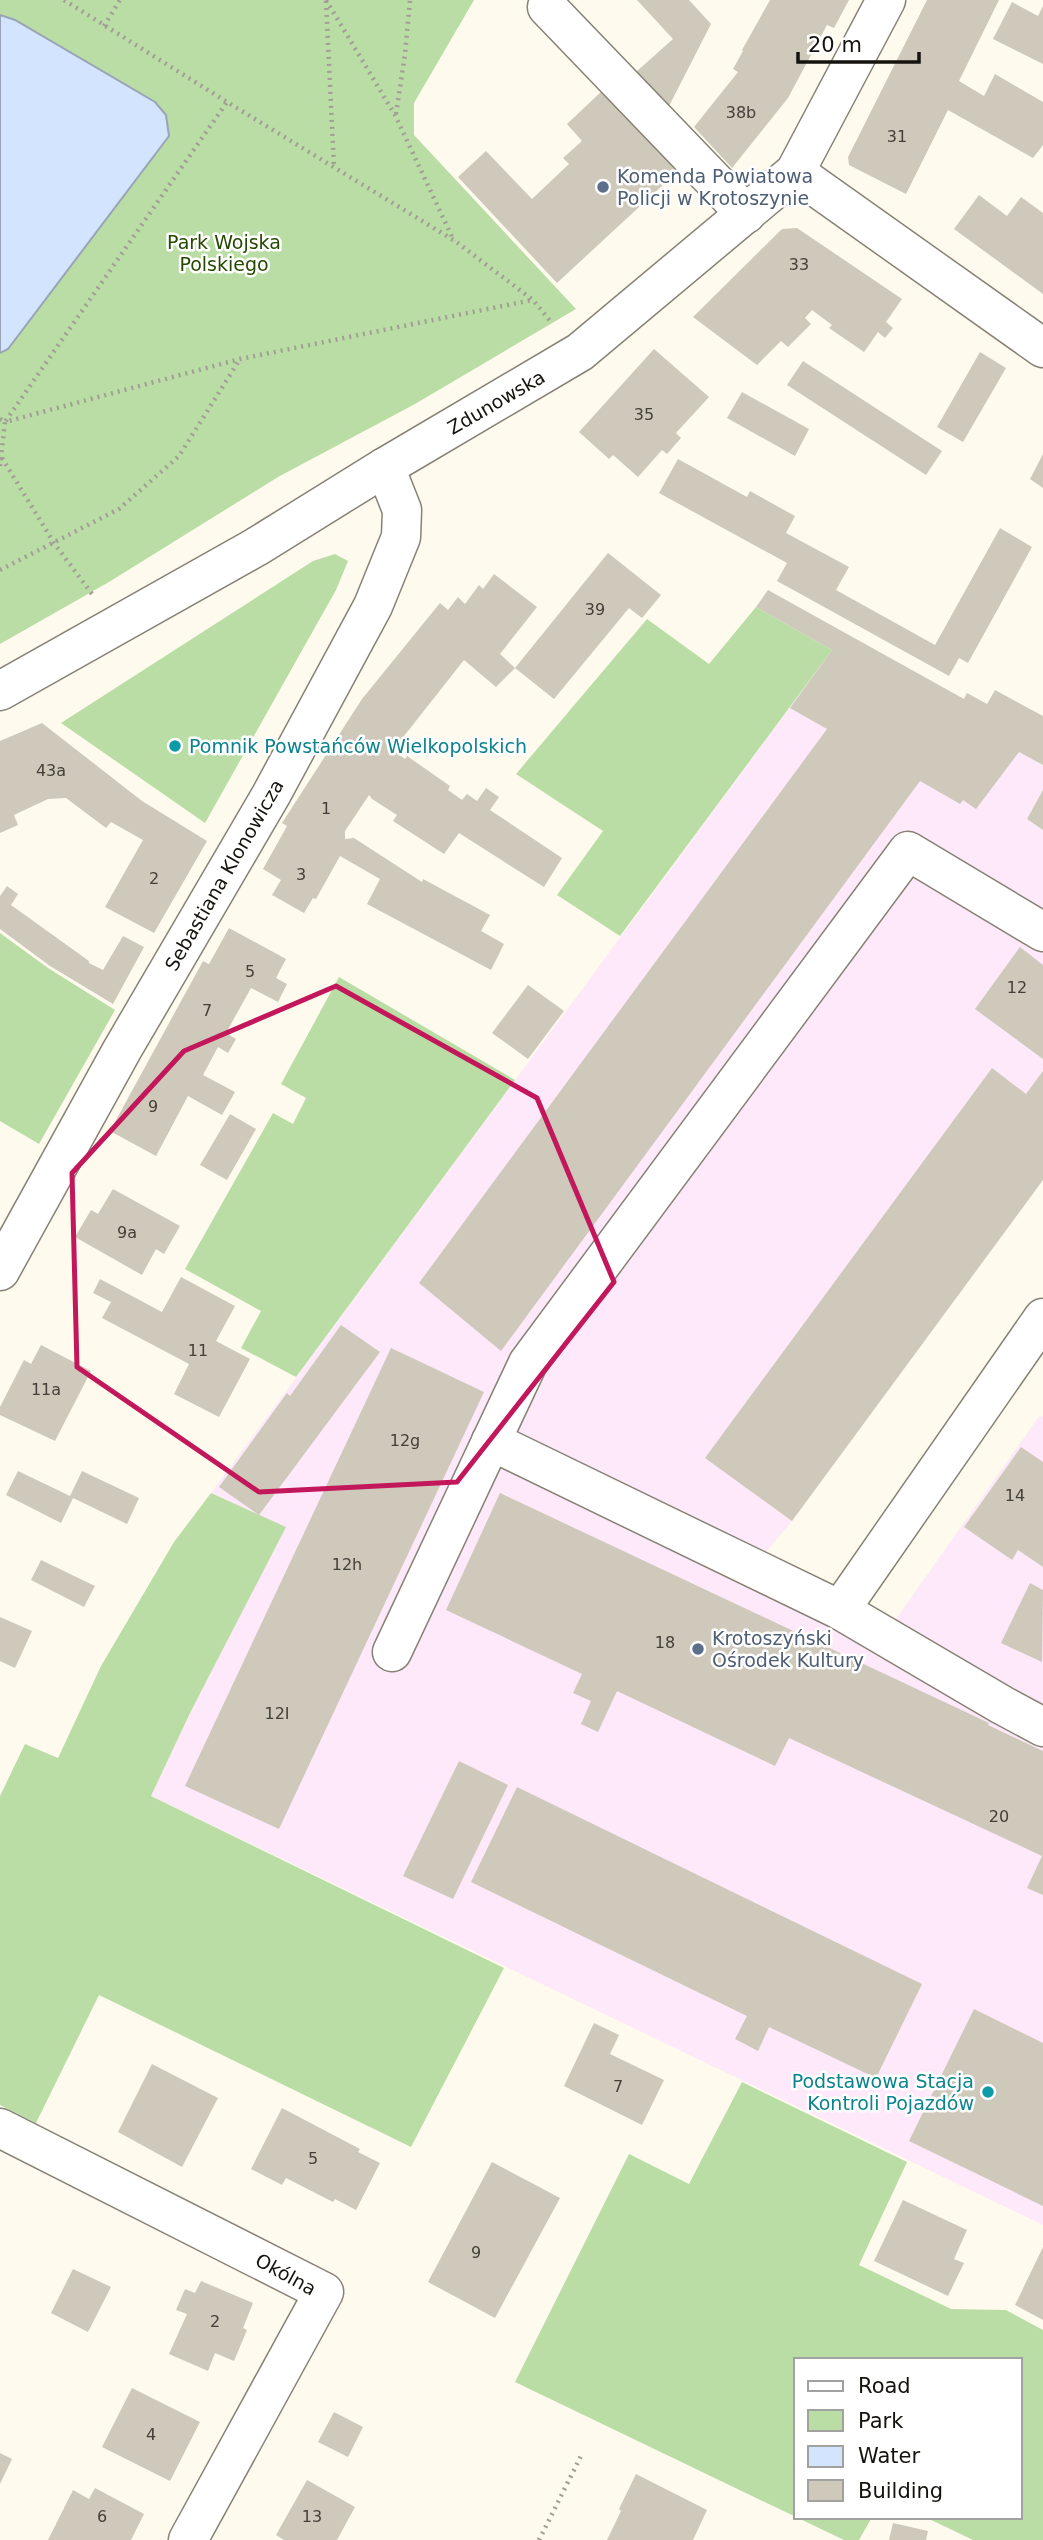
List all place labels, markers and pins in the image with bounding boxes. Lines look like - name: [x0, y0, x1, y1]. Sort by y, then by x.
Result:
- place label: Komenda Powiatowa Policji w Krotoszynie: [617, 165, 813, 209]
- marker: Komenda Powiatowa Policji w Krotoszynie: [595, 179, 611, 195]
- place label: Pomnik Powstańców Wielkopolskich: [189, 735, 527, 757]
- marker: Pomnik Powstańców Wielkopolskich: [167, 738, 183, 754]
- place label: Krotoszyński Ośrodek Kultury: [712, 1627, 864, 1671]
- marker: Krotoszyński Ośrodek Kultury: [690, 1641, 706, 1657]
- place label: Podstawowa Stacja Kontroli Pojazdów: [792, 2070, 974, 2114]
- marker: Podstawowa Stacja Kontroli Pojazdów: [980, 2084, 996, 2100]

